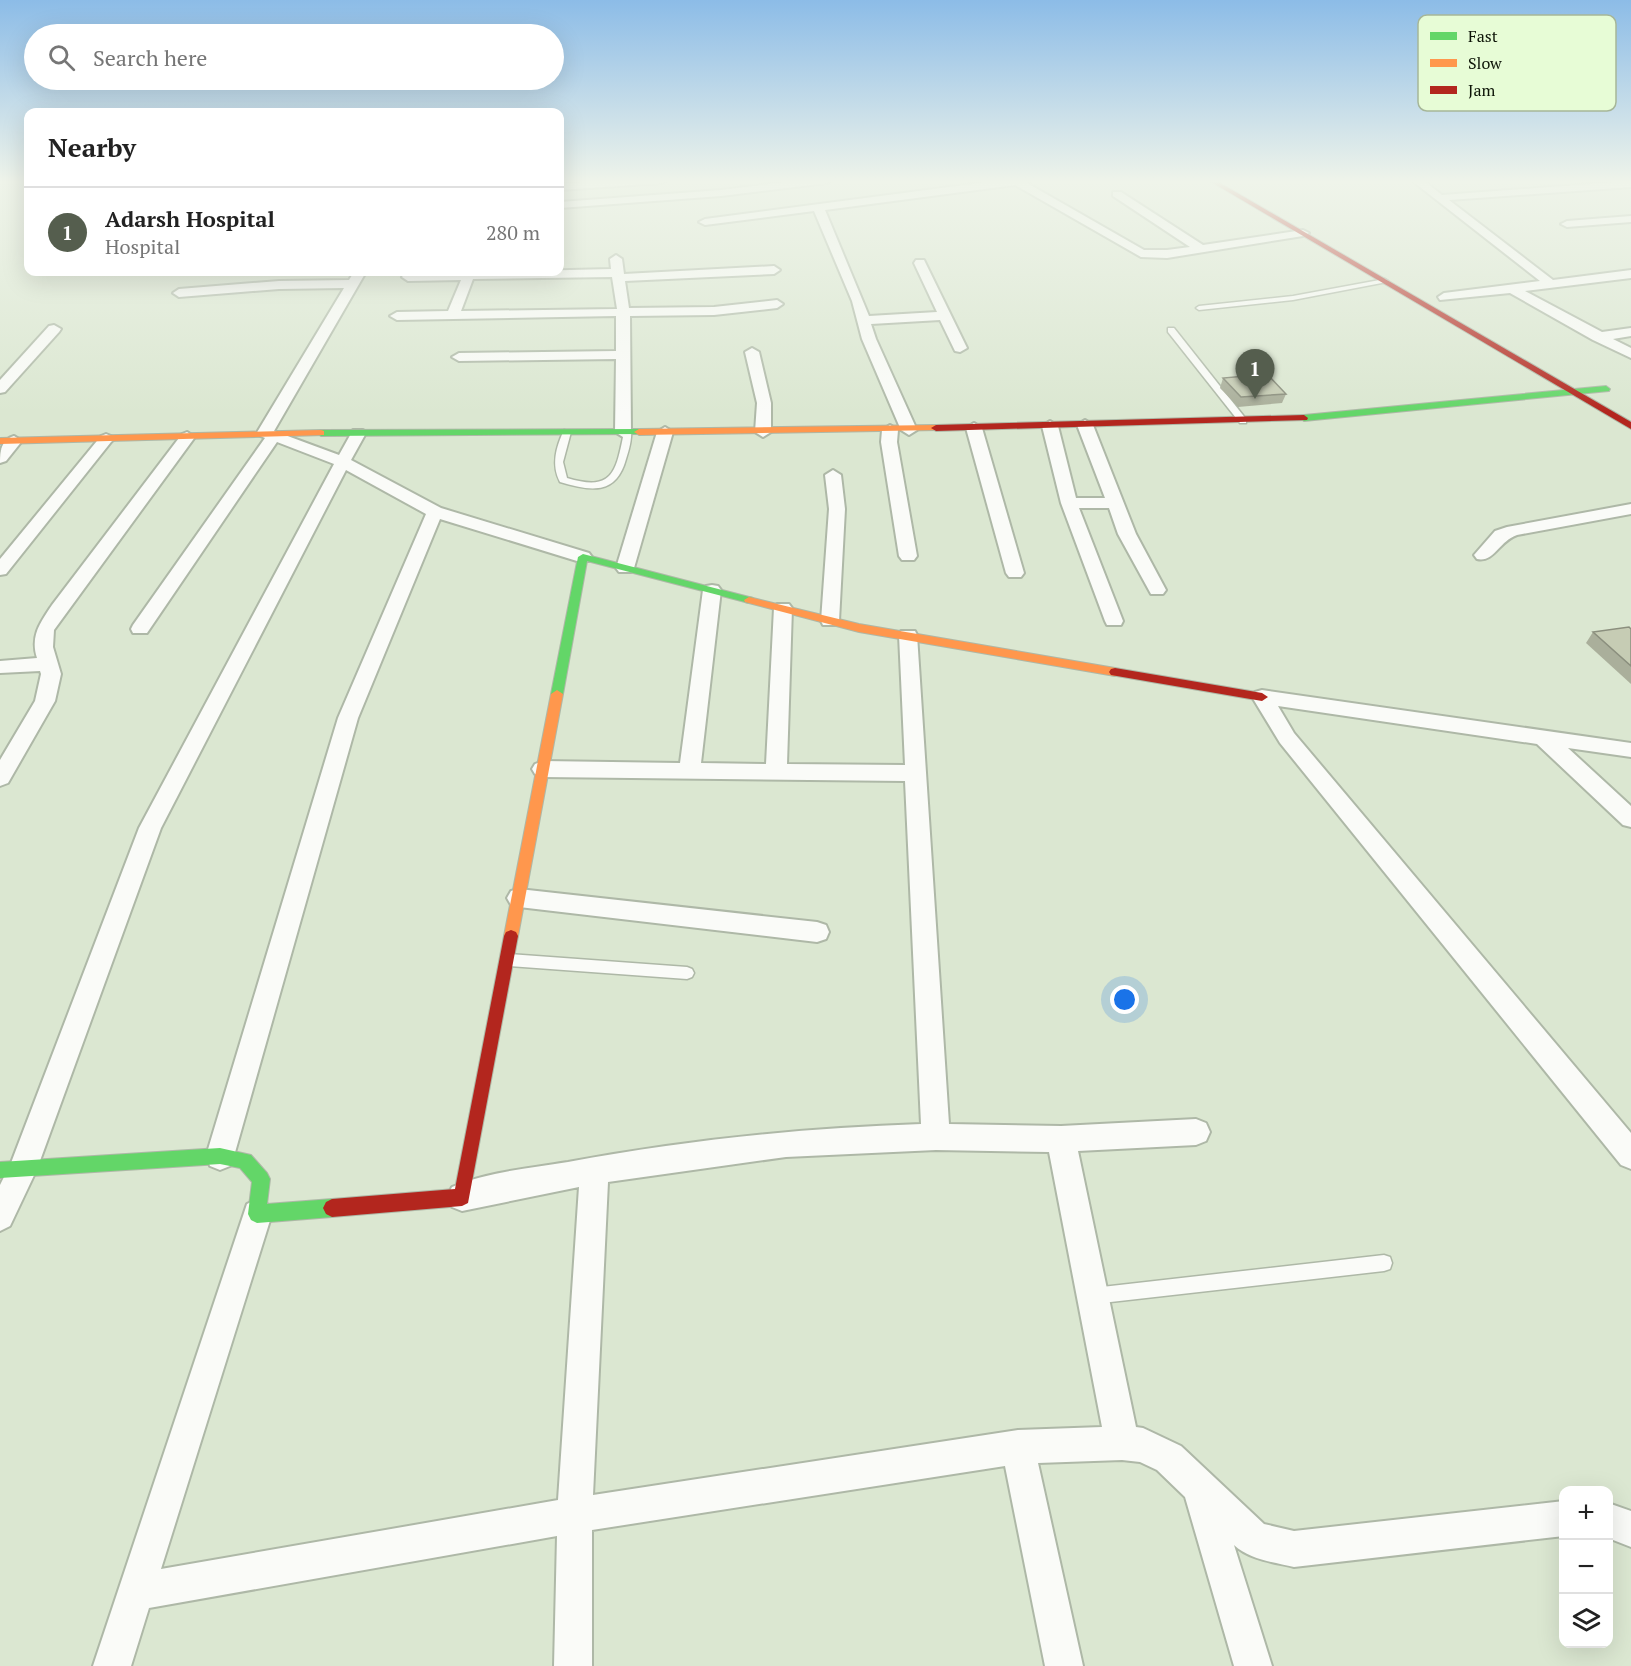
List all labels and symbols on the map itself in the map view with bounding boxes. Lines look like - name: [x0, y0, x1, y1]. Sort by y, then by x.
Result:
- legend: [1418, 15, 1616, 111]
- text: Fast: [1468, 25, 1498, 47]
- text: Slow: [1468, 52, 1502, 74]
- text: Jam: [1468, 79, 1496, 101]
- pin: 1: [1236, 350, 1274, 399]
- your location: [1110, 985, 1139, 1014]

